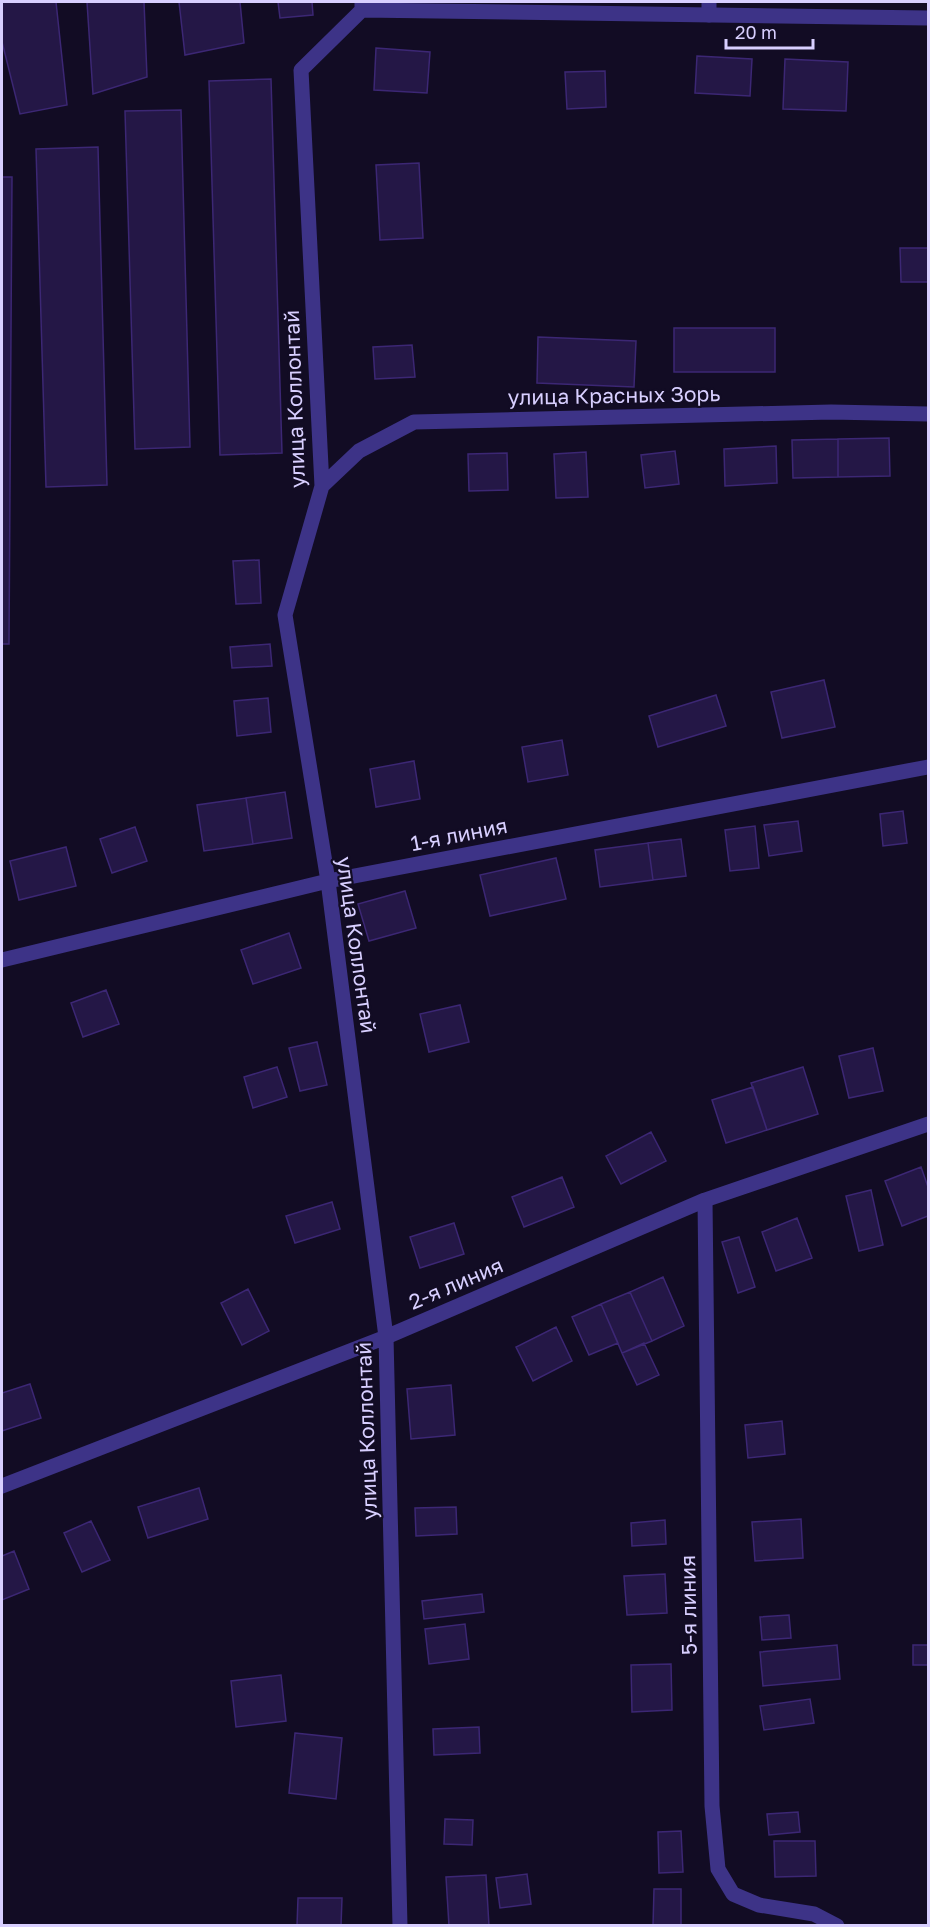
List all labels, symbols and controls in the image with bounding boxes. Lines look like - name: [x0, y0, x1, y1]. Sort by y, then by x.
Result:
- scale bar: [726, 12, 813, 50]
- text: 20 m: [735, 21, 777, 43]
- street label: улица Коллонтай: [278, 310, 310, 488]
- street label: улица Красных Зорь: [507, 380, 721, 410]
- street label: 1-я линия: [408, 812, 509, 856]
- street label: улица Коллонтай: [332, 855, 382, 1035]
- street label: 2-я линия: [404, 1252, 507, 1315]
- street label: улица Коллонтай: [350, 1342, 382, 1520]
- street label: 5-я линия: [674, 1555, 702, 1655]

